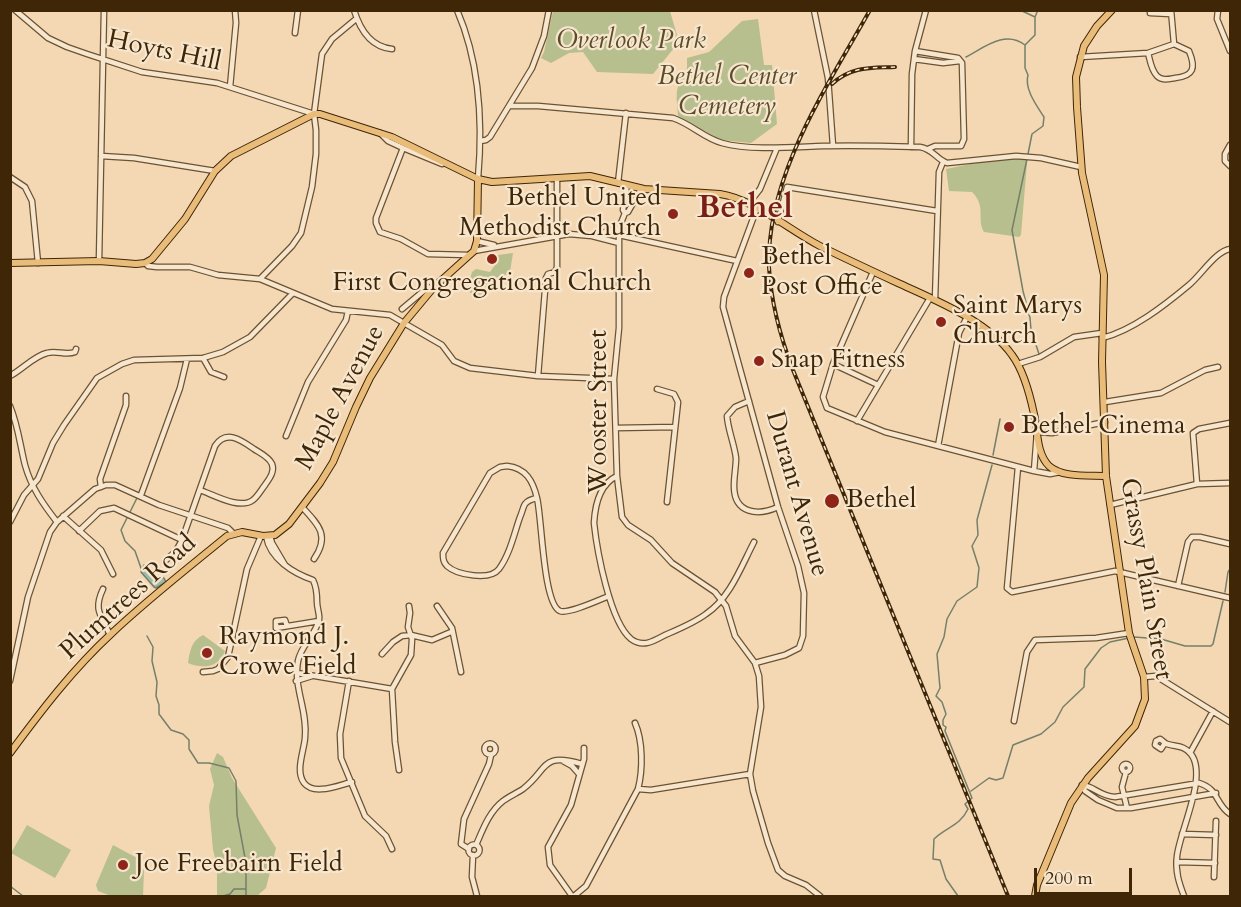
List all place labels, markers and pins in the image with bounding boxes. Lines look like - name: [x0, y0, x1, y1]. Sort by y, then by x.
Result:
- place label: Bethel United Methodist Church: [459, 183, 661, 244]
- marker: Bethel United Methodist Church: [666, 207, 680, 221]
- place label: Bethel Post Office: [761, 242, 883, 304]
- marker: First Congregational Church: [485, 252, 499, 266]
- marker: Bethel Post Office: [742, 266, 756, 280]
- place label: First Congregational Church: [332, 268, 652, 300]
- place label: Saint Marys Church: [953, 291, 1082, 352]
- marker: Saint Marys Church: [934, 315, 948, 329]
- place label: Snap Fitness: [771, 345, 905, 377]
- marker: Snap Fitness: [752, 354, 766, 368]
- place label: Bethel Cinema: [1021, 411, 1185, 443]
- marker: Bethel Cinema: [1002, 420, 1016, 434]
- place label: Bethel: [846, 485, 916, 517]
- marker: Bethel: [823, 492, 841, 510]
- place label: Raymond J. Crowe Field: [219, 622, 356, 684]
- marker: Raymond J. Crowe Field: [200, 646, 214, 660]
- place label: Joe Freebairn Field: [135, 849, 343, 881]
- marker: Joe Freebairn Field: [116, 858, 130, 872]

